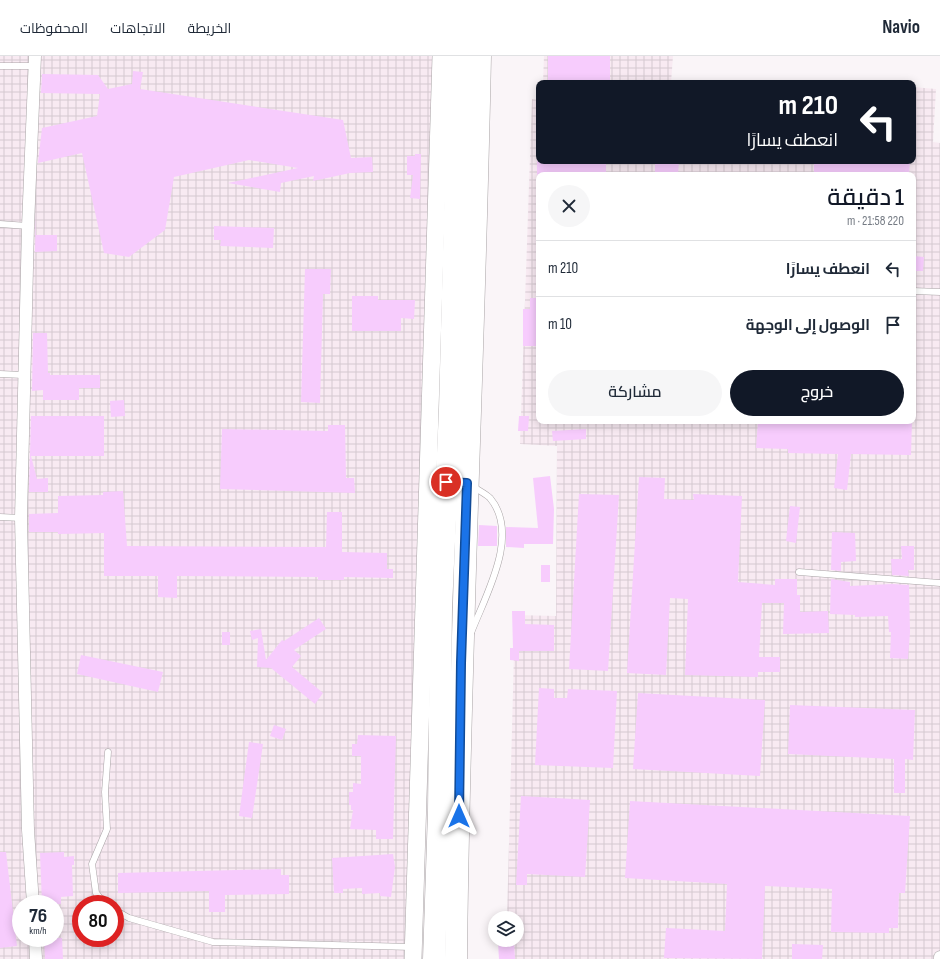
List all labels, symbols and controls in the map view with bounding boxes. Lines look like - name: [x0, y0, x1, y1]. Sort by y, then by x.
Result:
- text: Navio: [882, 16, 920, 39]
- text: المحفوظات: [20, 20, 88, 37]
- text: الاتجاهات: [110, 20, 166, 37]
- text: الخريطة: [188, 20, 231, 37]
- text: 210 m: [778, 89, 838, 122]
- icon: left: [852, 96, 904, 148]
- text: انعطف يسارًا: [746, 130, 838, 151]
- text: 1 دقيقة: [827, 183, 904, 212]
- button: close: [548, 185, 590, 227]
- text: 220 m · 21:58: [847, 213, 904, 229]
- icon: left: [882, 258, 904, 280]
- text: 210 m: [548, 259, 578, 278]
- text: انعطف يسارًا: [786, 260, 870, 279]
- icon: arrive: [882, 314, 904, 336]
- text: 10 m: [548, 315, 572, 334]
- text: الوصول إلى الوجهة: [746, 316, 870, 335]
- button: مشاركة: [548, 370, 722, 416]
- button: خروج: [730, 370, 904, 416]
- pin: [429, 465, 463, 499]
- icon: arrive: [435, 471, 457, 493]
- position arrow: [438, 795, 480, 837]
- speed limit sign: 80: [72, 895, 124, 947]
- text: 76: [29, 904, 47, 928]
- map controls: [488, 911, 524, 947]
- button: layers: [488, 911, 524, 947]
- text: km/h: [29, 925, 47, 937]

